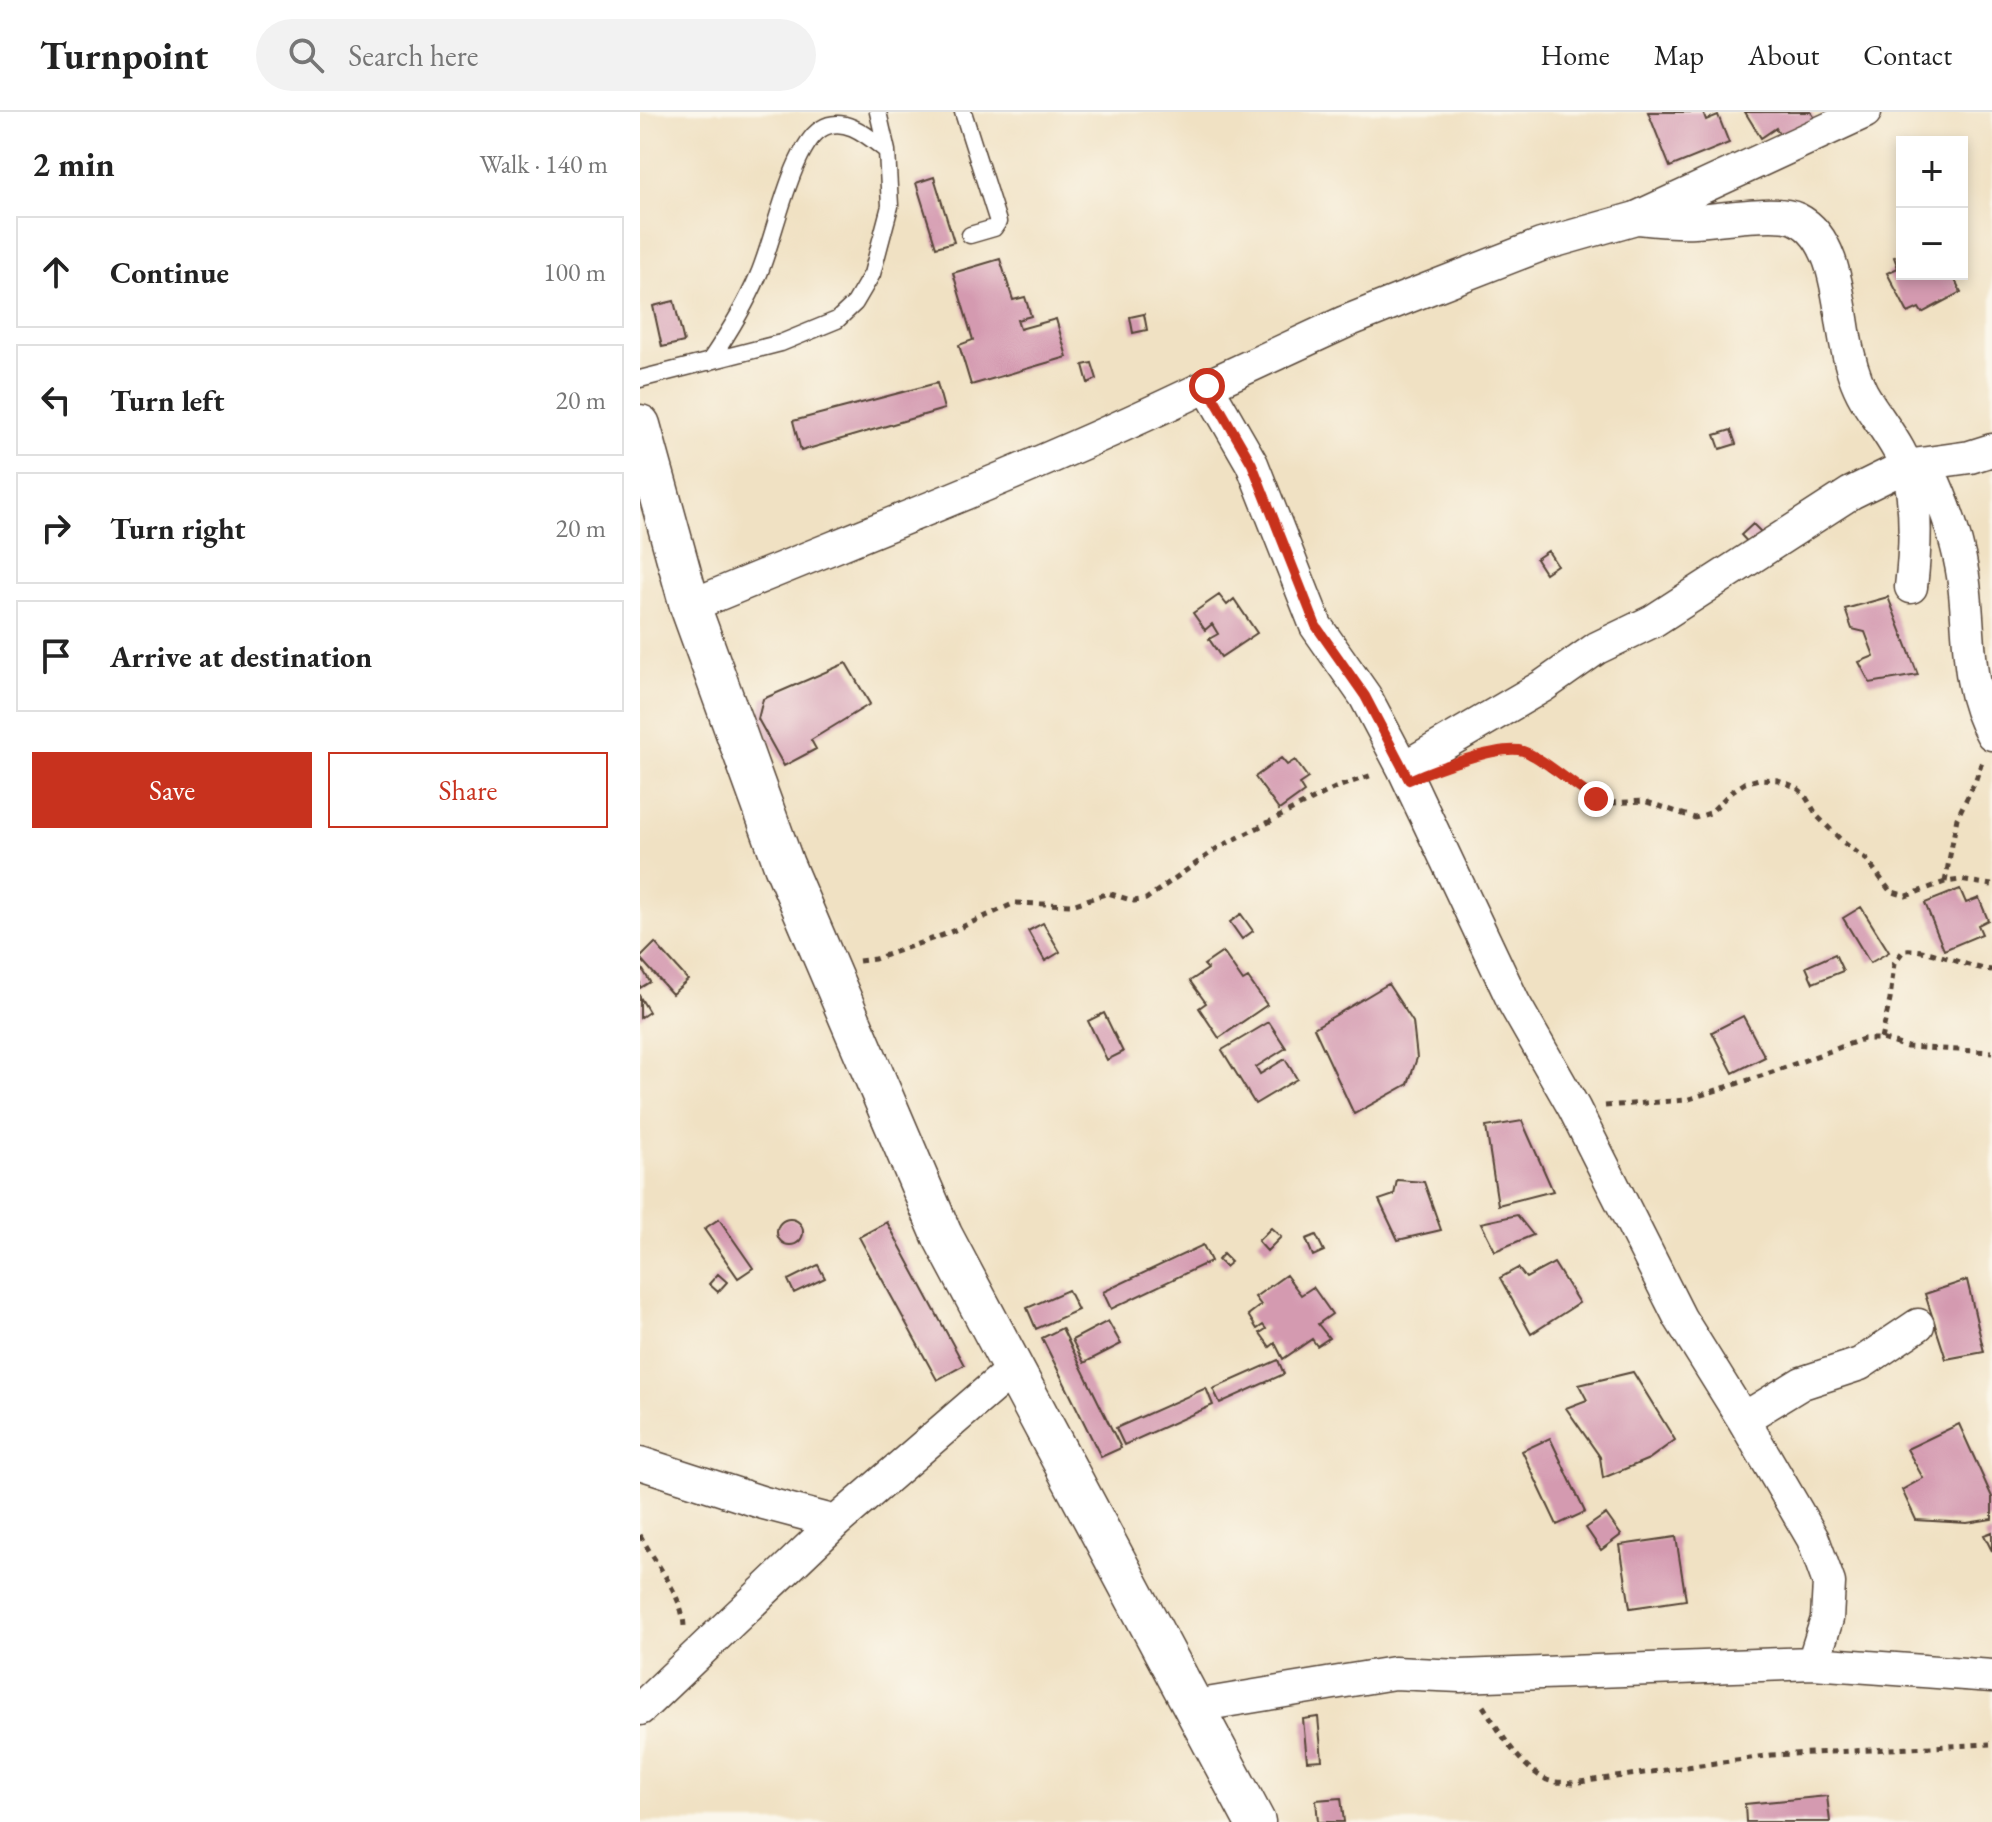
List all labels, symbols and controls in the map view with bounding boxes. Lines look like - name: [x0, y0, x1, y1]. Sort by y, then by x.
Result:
- search box: [256, 19, 816, 91]
- text: Turnpoint: [40, 31, 208, 80]
- icon: search: [284, 33, 328, 77]
- text: Search here: [348, 36, 479, 75]
- text: Home: [1540, 37, 1610, 73]
- text: Map: [1654, 37, 1704, 73]
- text: About: [1748, 37, 1819, 73]
- text: Contact: [1863, 37, 1952, 73]
- map controls: [1896, 136, 1968, 280]
- button: +: [1896, 136, 1968, 208]
- text: 2 min: [32, 142, 115, 186]
- text: Walk · 140 m: [480, 147, 608, 181]
- button: −: [1896, 208, 1968, 280]
- icon: ahead: [34, 250, 78, 294]
- text: Continue: [110, 253, 229, 292]
- text: 100 m: [543, 255, 606, 289]
- route start: [1189, 368, 1225, 404]
- icon: left: [34, 378, 78, 422]
- text: Turn left: [110, 381, 224, 420]
- text: 20 m: [556, 383, 606, 417]
- icon: right: [34, 506, 78, 550]
- text: Turn right: [110, 509, 246, 548]
- text: 20 m: [556, 511, 606, 545]
- icon: arrive: [34, 634, 78, 678]
- text: Arrive at destination: [110, 637, 372, 676]
- button: Save: [32, 752, 312, 828]
- button: Share: [328, 752, 608, 828]
- route end: [1578, 781, 1614, 817]

